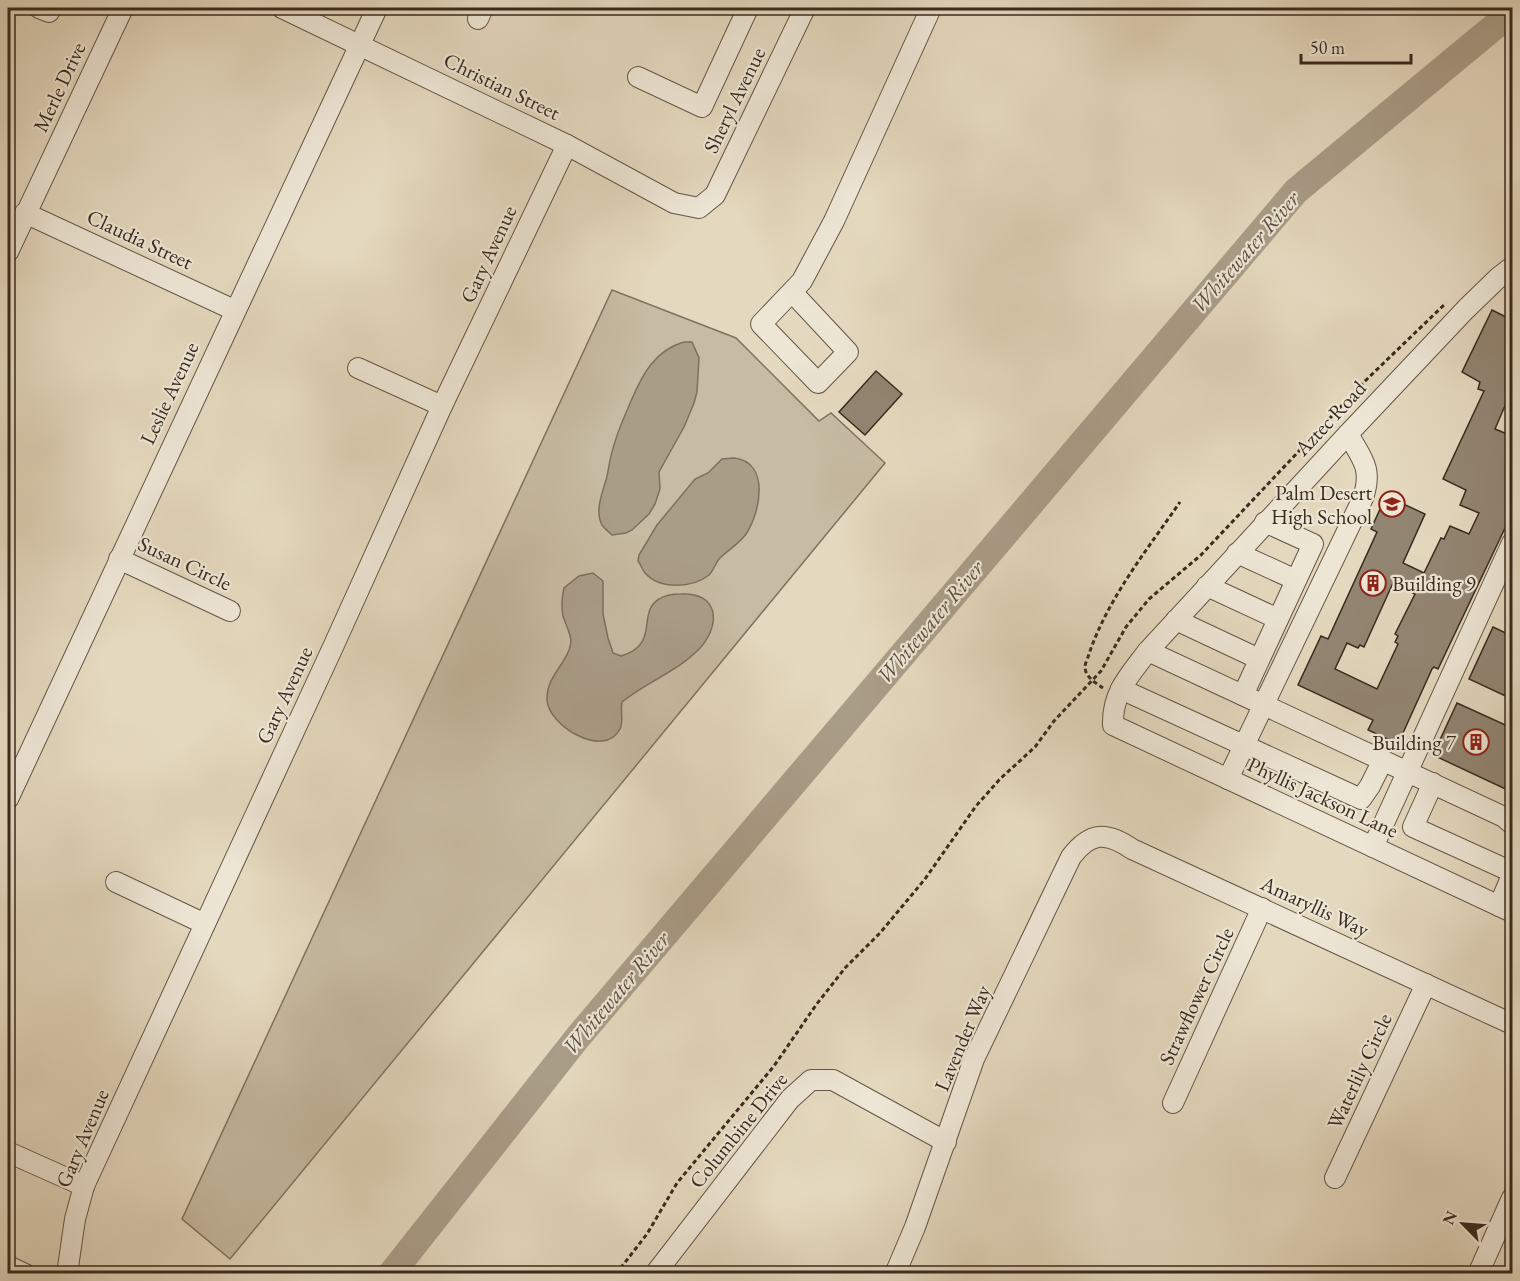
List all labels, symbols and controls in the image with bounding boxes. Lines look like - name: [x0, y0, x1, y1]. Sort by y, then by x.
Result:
- scale bar: [1301, 27, 1410, 65]
- text: 50 m: [1310, 36, 1345, 59]
- street label: Merle Drive: [26, 38, 92, 136]
- street label: Sheryl Avenue: [697, 43, 771, 157]
- street label: Christian Street: [439, 46, 565, 126]
- water label: Whitewater River: [1184, 184, 1307, 319]
- street label: Gary Avenue: [454, 201, 522, 307]
- street label: Claudia Street: [83, 203, 198, 275]
- street label: Leslie Avenue: [134, 337, 204, 449]
- street label: Aztec Road: [1288, 374, 1372, 462]
- place label: Palm Desert High School: [1271, 479, 1372, 530]
- school or university icon: Palm Desert High School: [1377, 489, 1407, 519]
- street label: Susan Circle: [134, 530, 236, 596]
- water label: Whitewater River: [870, 553, 991, 690]
- building icon: Building 9: [1358, 568, 1388, 598]
- place label: Building 9: [1392, 570, 1476, 597]
- street label: Gary Avenue: [250, 642, 318, 748]
- building icon: Building 7: [1461, 727, 1491, 757]
- place label: Building 7: [1372, 729, 1457, 756]
- street label: Phyllis Jackson Lane: [1243, 750, 1403, 844]
- street label: Amaryllis Way: [1256, 869, 1374, 943]
- street label: Strawflower Circle: [1152, 923, 1240, 1069]
- water label: Whitewater River: [556, 924, 677, 1061]
- street label: Lavender Way: [928, 980, 997, 1095]
- street label: Waterlily Circle: [1320, 1009, 1398, 1133]
- street label: Columbine Drive: [683, 1066, 793, 1194]
- street label: Gary Avenue: [49, 1085, 115, 1191]
- north arrow: [1433, 1194, 1493, 1254]
- text: N: [1438, 1208, 1462, 1228]

